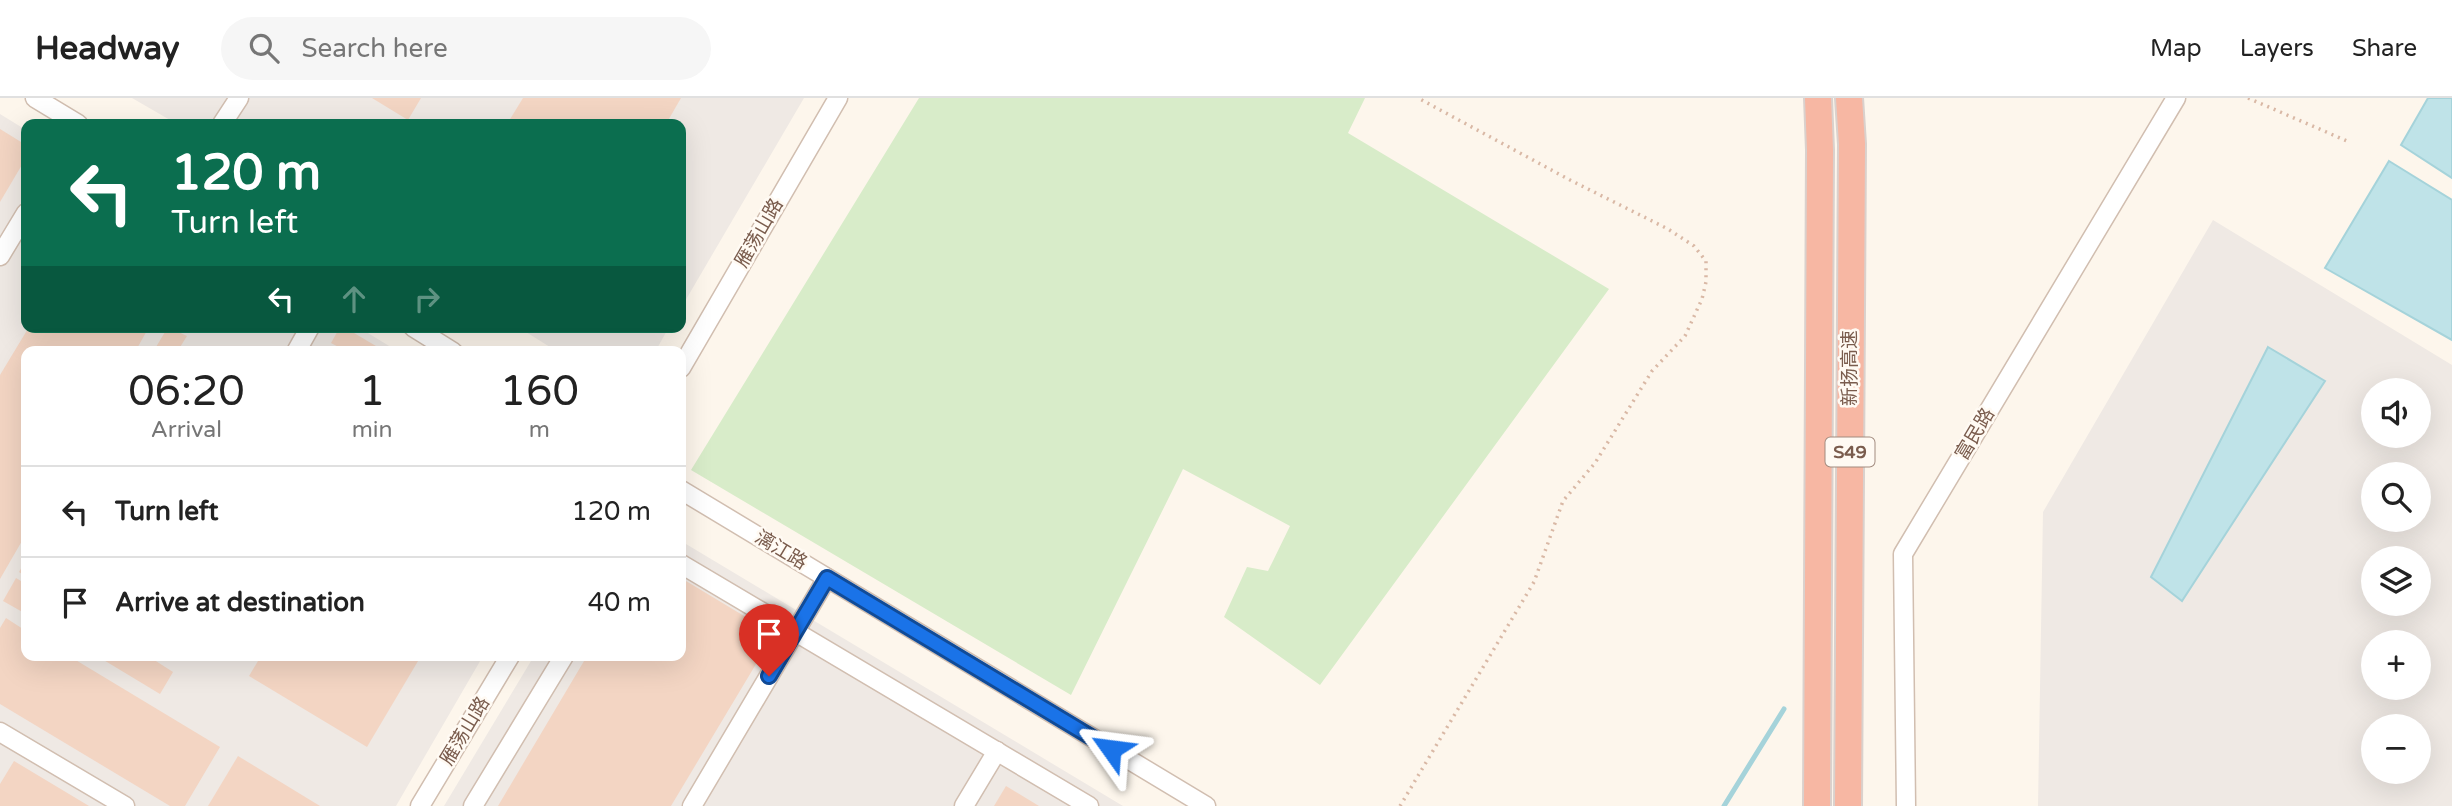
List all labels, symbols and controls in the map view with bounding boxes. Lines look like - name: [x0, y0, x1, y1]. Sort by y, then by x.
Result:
- search box: [221, 17, 711, 80]
- text: Headway: [35, 29, 179, 68]
- icon: search: [245, 29, 283, 67]
- text: Search here: [301, 33, 448, 64]
- text: Map: [2150, 34, 2202, 63]
- text: Layers: [2240, 34, 2314, 63]
- text: Share: [2352, 34, 2417, 63]
- text: 120 m: [171, 144, 321, 203]
- icon: left: [56, 147, 147, 238]
- street label: 雁荡山路: [730, 195, 788, 271]
- text: Turn left: [171, 204, 298, 242]
- icon: left: [262, 280, 300, 318]
- icon: ahead: [335, 280, 373, 318]
- icon: right: [408, 280, 446, 318]
- street label: 新扬高速: [1839, 330, 1861, 406]
- text: 06:20: [128, 366, 245, 417]
- text: 1: [359, 366, 385, 417]
- text: 160: [500, 366, 579, 417]
- map controls: [2361, 378, 2431, 784]
- button: sound: [2361, 378, 2431, 448]
- street label: 富民路: [1951, 404, 1999, 464]
- text: Arrival: [151, 416, 222, 444]
- text: min: [352, 416, 393, 444]
- text: m: [529, 416, 550, 444]
- road number: S49: [1826, 438, 1874, 466]
- button: search: [2361, 462, 2431, 532]
- icon: left: [56, 493, 94, 531]
- text: Turn left: [115, 496, 218, 527]
- text: 120 m: [571, 496, 651, 527]
- street label: 漓江路: [751, 526, 811, 574]
- button: layers: [2361, 546, 2431, 616]
- icon: arrive: [56, 584, 94, 622]
- text: Arrive at destination: [115, 587, 365, 618]
- text: 40 m: [588, 587, 651, 618]
- pin: [739, 604, 799, 676]
- icon: arrive: [750, 615, 788, 653]
- button: +: [2361, 630, 2431, 700]
- street label: 雁荡山路: [436, 693, 494, 769]
- position arrow: [1074, 712, 1148, 786]
- button: −: [2361, 714, 2431, 784]

